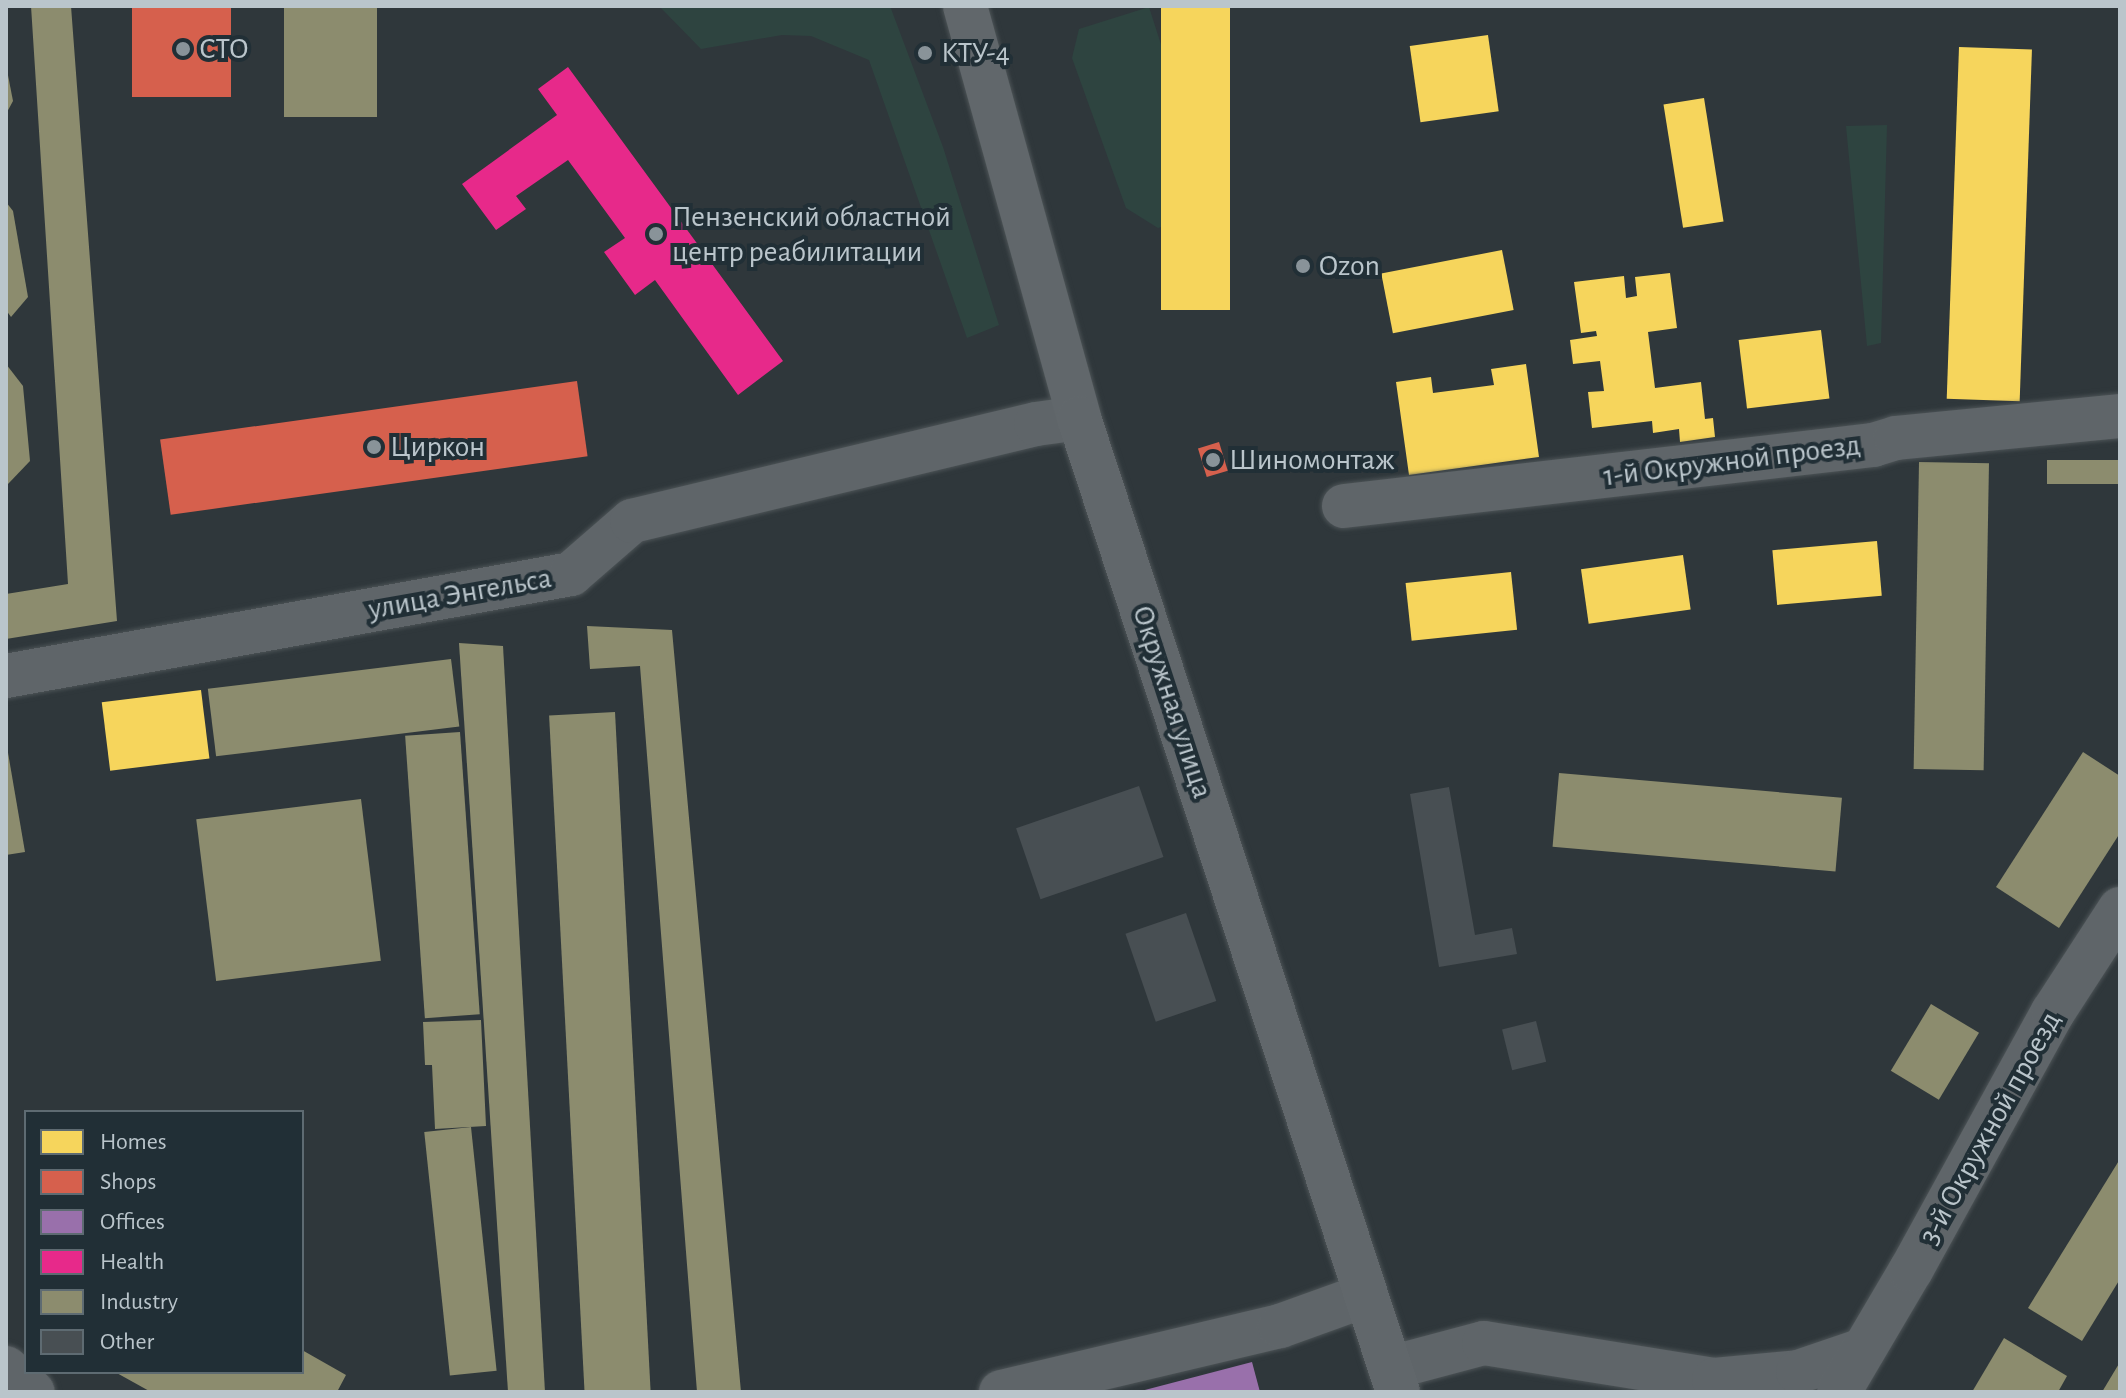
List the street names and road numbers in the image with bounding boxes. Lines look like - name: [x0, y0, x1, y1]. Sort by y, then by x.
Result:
- street label: 1-й Окружной проезд: [1601, 427, 1863, 495]
- street label: улица Энгельса: [366, 560, 554, 628]
- street label: Окружная улица: [1124, 601, 1220, 803]
- street label: 3-й Окружной проезд: [1911, 1005, 2069, 1251]

